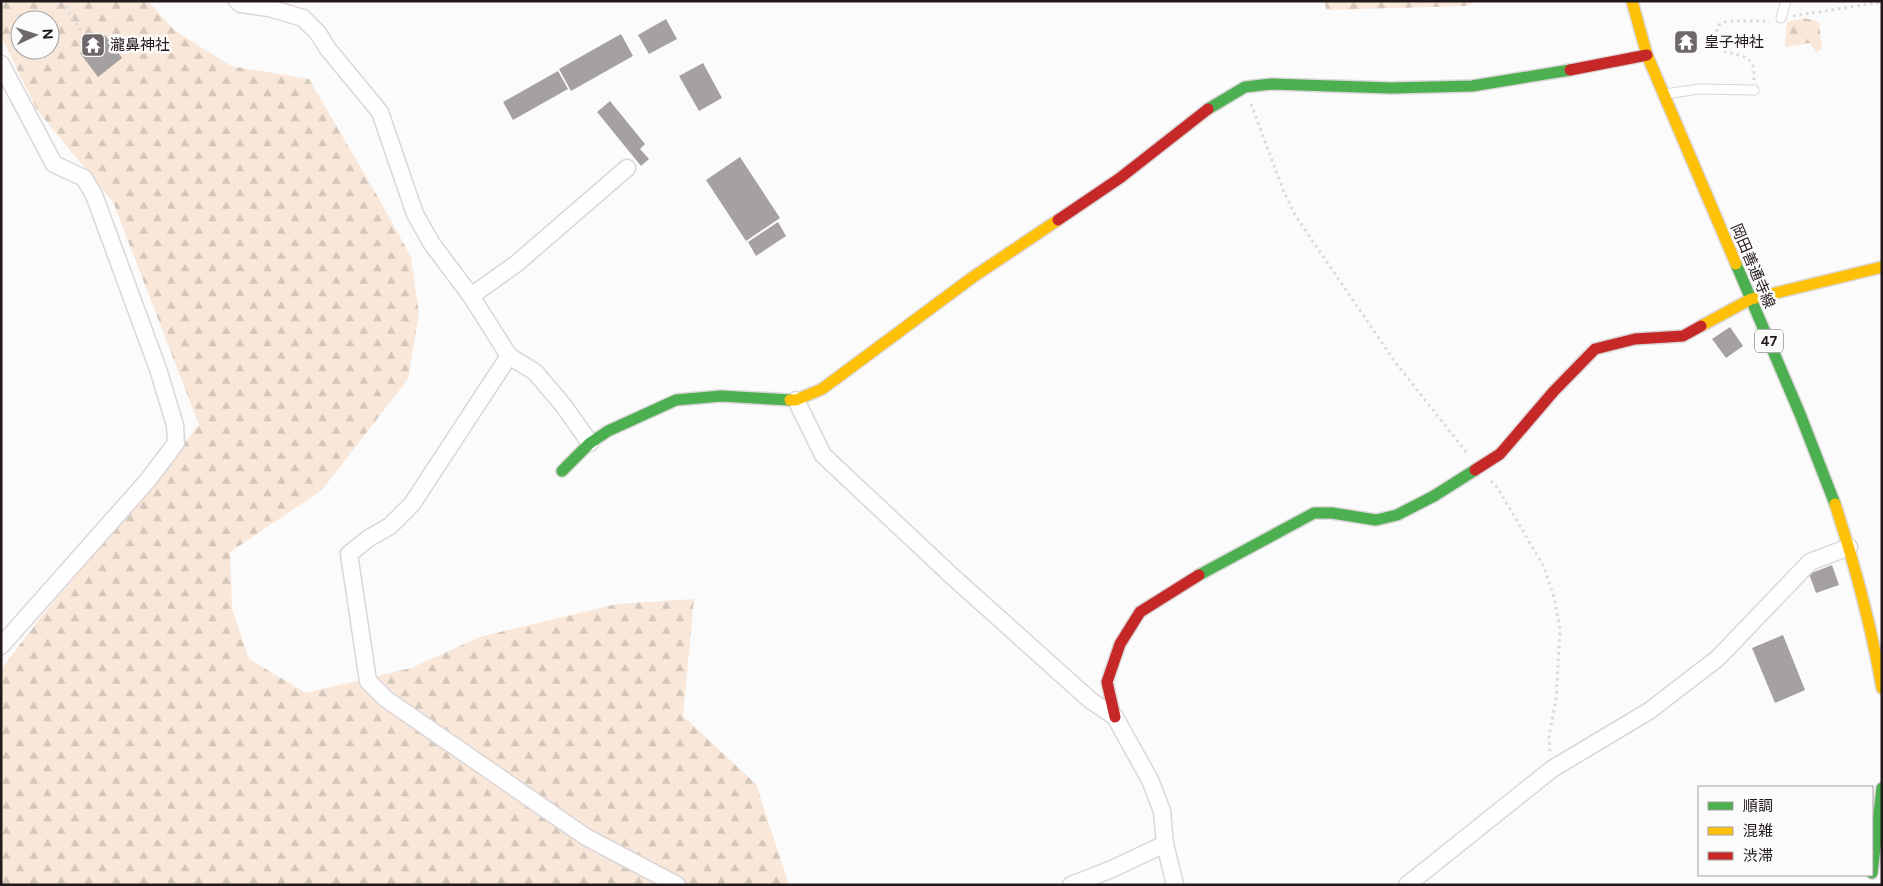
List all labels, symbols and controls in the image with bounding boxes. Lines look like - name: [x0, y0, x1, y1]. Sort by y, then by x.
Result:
- north arrow: [10, 10, 60, 60]
- text: N: [39, 28, 56, 40]
- temple icon: 皇子神社: [1673, 29, 1699, 55]
- temple icon: 瀧鼻神社: [80, 32, 106, 58]
- place label: 皇子神社: [1704, 33, 1764, 51]
- place label: 瀧鼻神社: [110, 36, 170, 54]
- street label: 岡田善通寺線: [1727, 221, 1779, 311]
- road number: 47: [1755, 330, 1783, 352]
- legend: [1698, 786, 1873, 876]
- text: 順調: [1743, 797, 1773, 815]
- text: 混雑: [1743, 822, 1773, 840]
- text: 渋滞: [1743, 847, 1773, 865]

